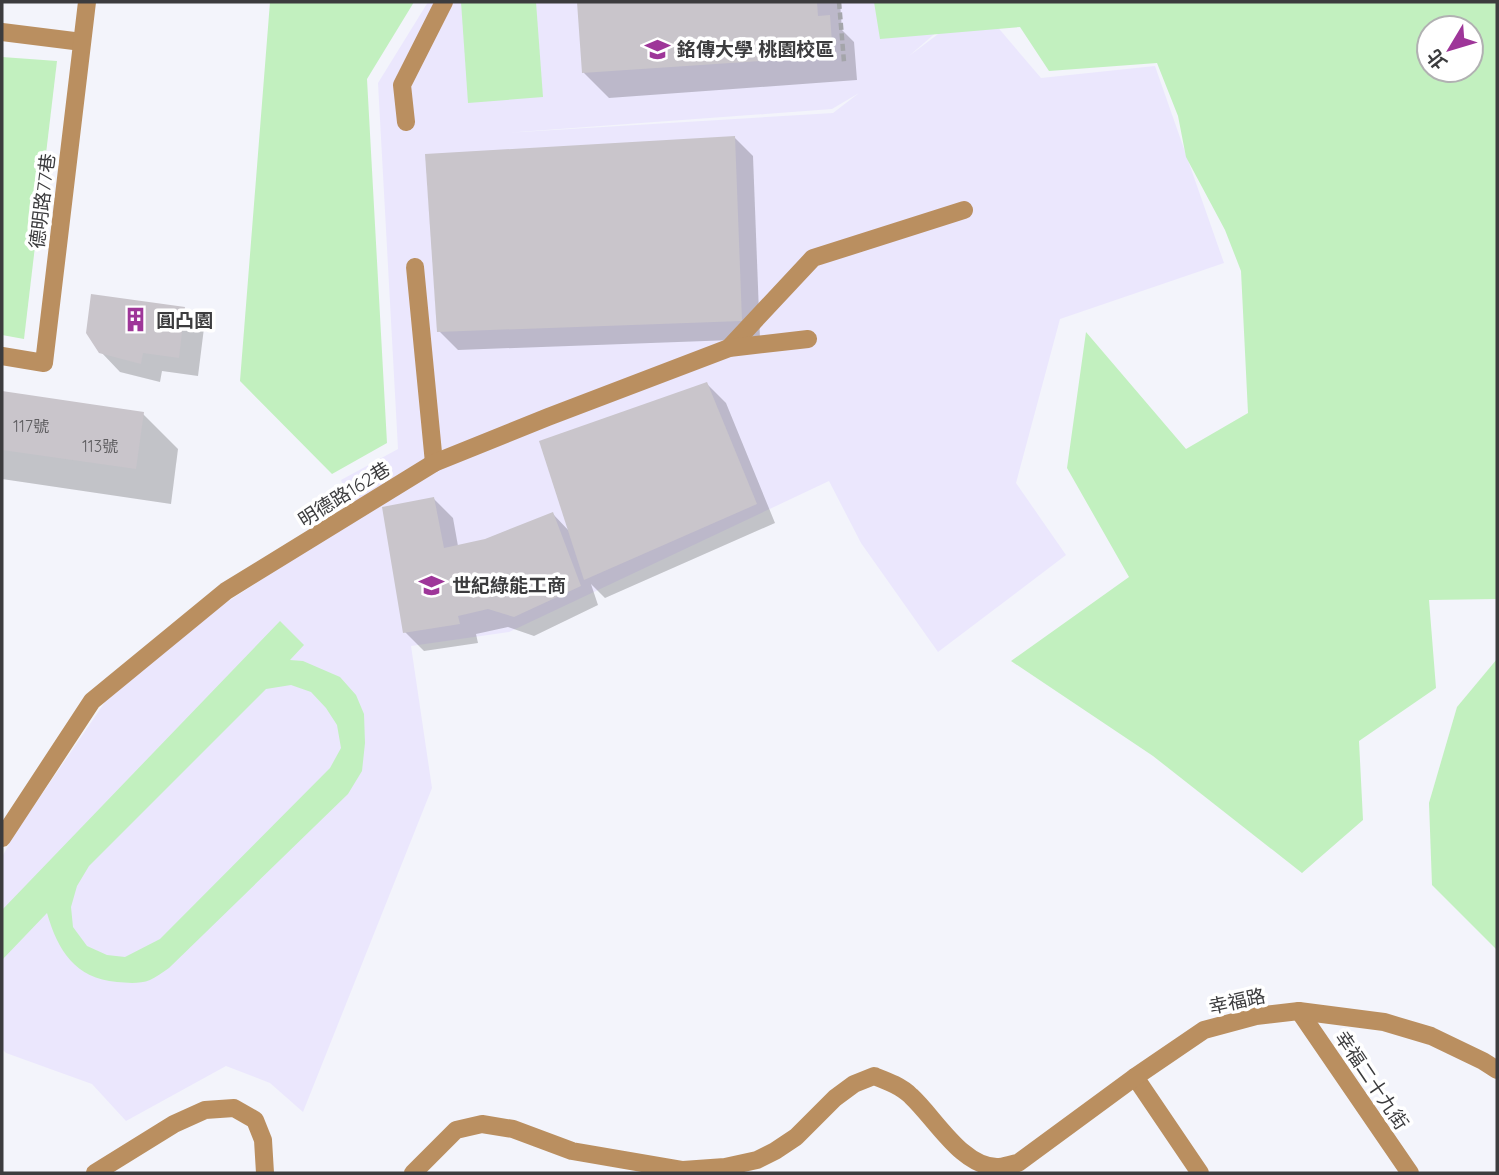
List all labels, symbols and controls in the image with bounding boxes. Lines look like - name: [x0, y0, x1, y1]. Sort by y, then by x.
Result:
- north arrow: [1415, 14, 1485, 84]
- school or university icon: 銘傳大學 桃園校區: [643, 35, 671, 63]
- place label: 銘傳大學 桃園校區: [677, 37, 834, 61]
- text: 北: [1421, 45, 1452, 74]
- street label: 德明路77巷: [24, 152, 60, 250]
- building icon: 圓凸園: [122, 306, 150, 334]
- place label: 圓凸園: [156, 308, 213, 332]
- house number: 117號: [13, 416, 49, 436]
- house number: 113號: [82, 436, 118, 456]
- street label: 明德路162巷: [294, 456, 394, 532]
- school or university icon: 世紀綠能工商: [418, 571, 446, 599]
- place label: 世紀綠能工商: [452, 573, 566, 597]
- street label: 幸福路: [1207, 983, 1267, 1019]
- street label: 幸福二十九街: [1330, 1026, 1414, 1134]

